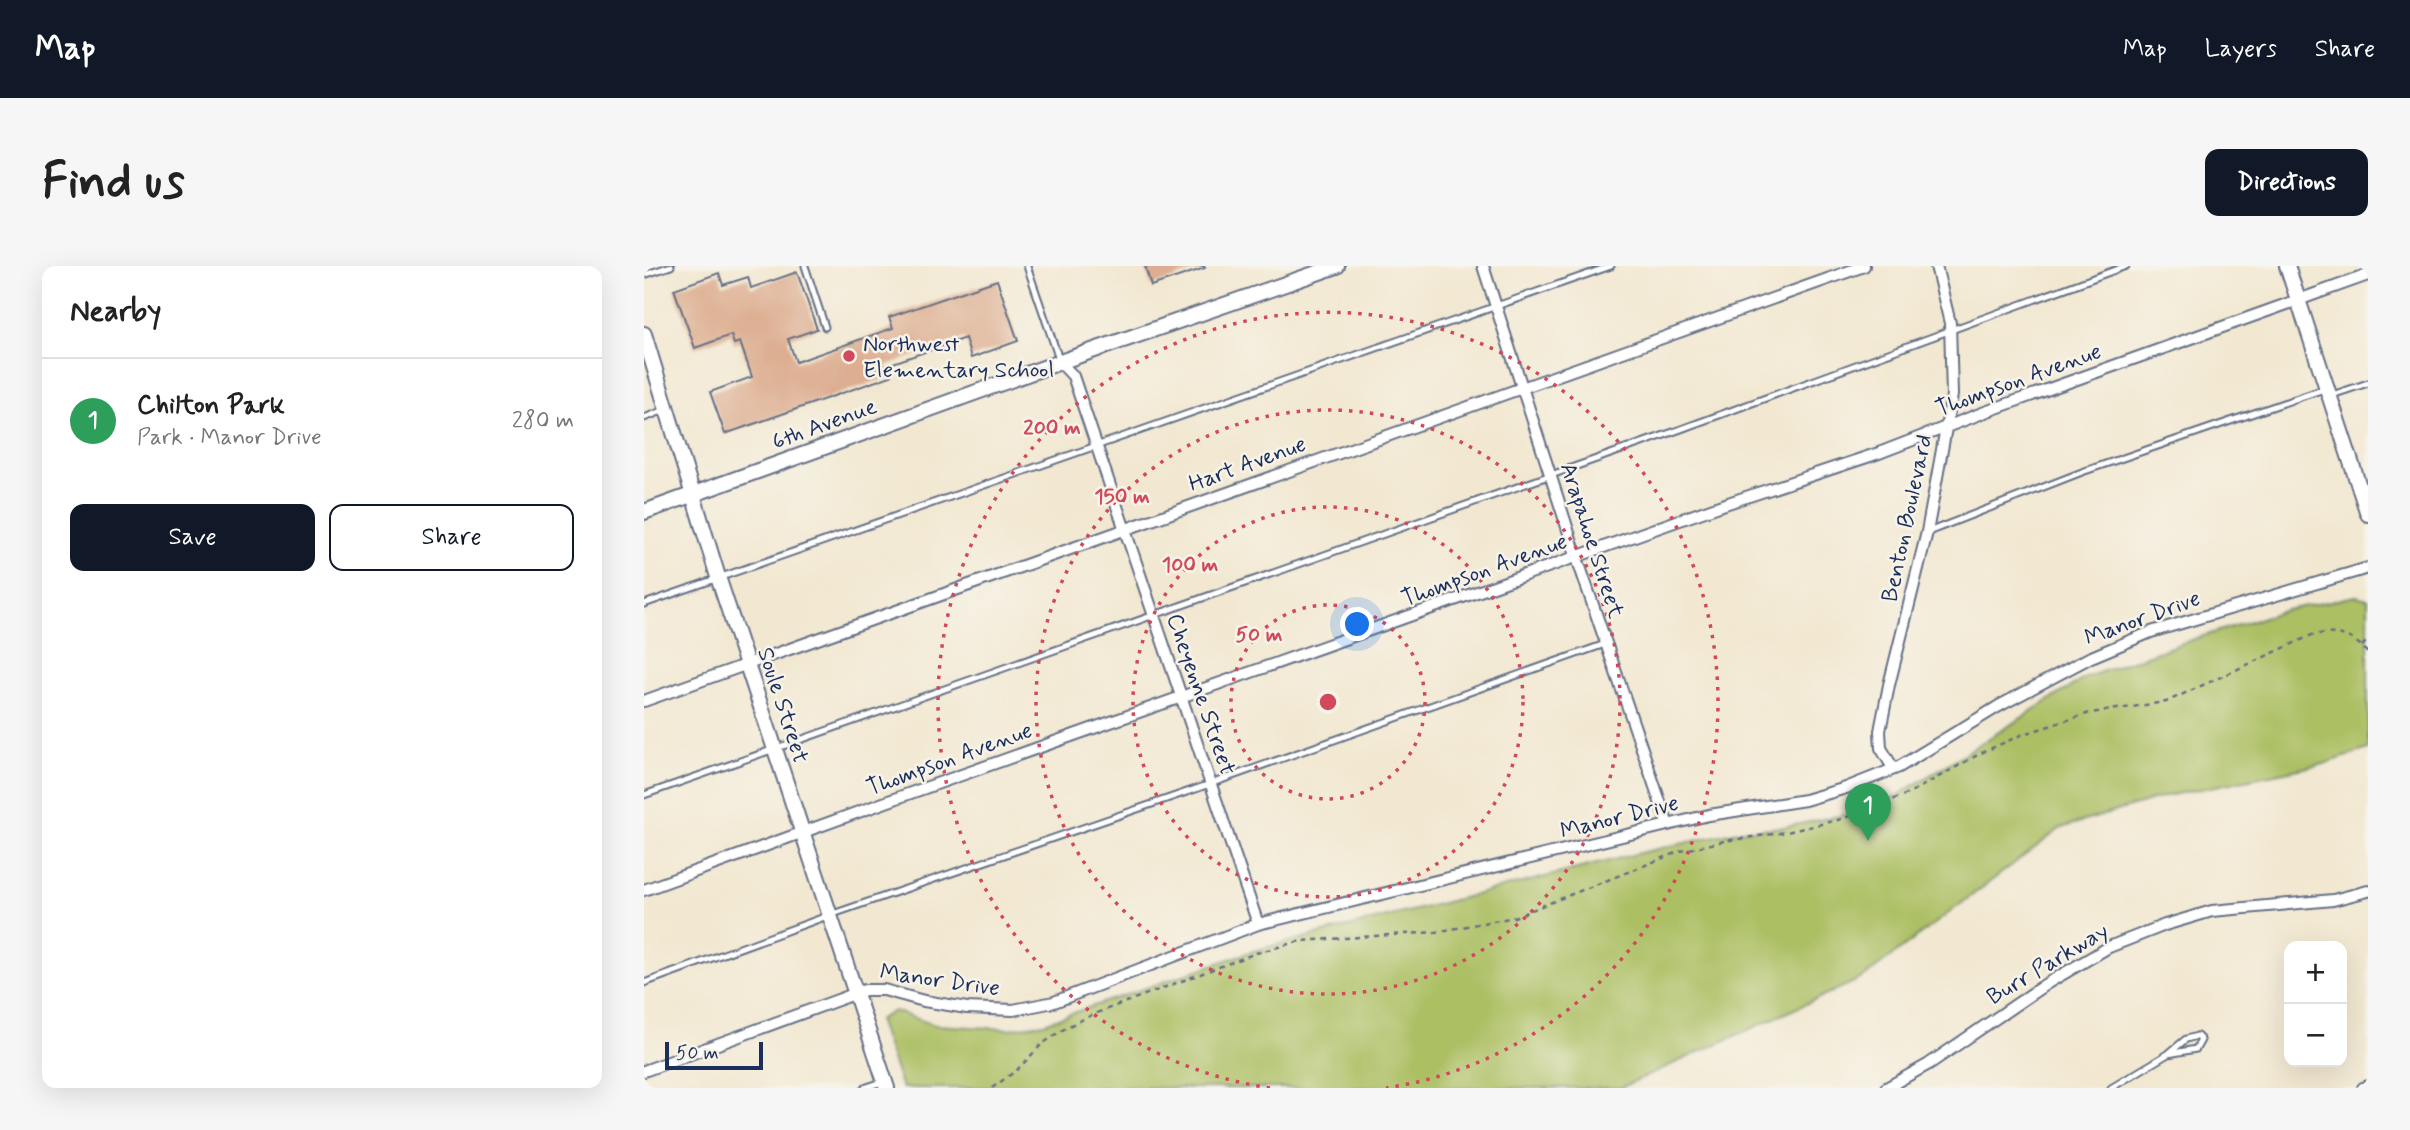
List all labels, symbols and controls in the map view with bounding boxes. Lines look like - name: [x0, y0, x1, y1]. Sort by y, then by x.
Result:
- text: Map: [35, 27, 95, 71]
- text: Map: [2123, 34, 2167, 65]
- text: Layers: [2205, 34, 2277, 65]
- text: Share: [2315, 34, 2375, 65]
- button: Directions: [2205, 149, 2368, 216]
- text: Find us: [42, 150, 185, 215]
- text: Nearby: [70, 292, 161, 331]
- place label: Northwest Elementary School: [863, 330, 1054, 386]
- street label: Thompson Avenue: [1932, 337, 2106, 425]
- marker: Northwest Elementary School: [841, 348, 857, 364]
- text: Chilton Park: [137, 389, 285, 423]
- street label: 6th Avenue: [768, 392, 881, 458]
- text: 1: [88, 406, 98, 436]
- text: 280 m: [512, 406, 574, 436]
- text: 200 m: [1023, 414, 1081, 442]
- text: Park · Manor Drive: [137, 423, 322, 453]
- street label: Hart Avenue: [1185, 430, 1310, 500]
- street label: Benton Boulevard: [1876, 432, 1940, 605]
- street label: Arapahoe Street: [1552, 459, 1631, 623]
- text: 150 m: [1094, 483, 1150, 511]
- button: Save: [70, 504, 315, 571]
- button: Share: [329, 504, 574, 571]
- street label: Thompson Avenue: [1398, 527, 1572, 615]
- text: 100 m: [1162, 551, 1218, 579]
- street label: Manor Drive: [2081, 584, 2205, 654]
- your location: [1340, 607, 1374, 641]
- street label: Cheyenne Street: [1158, 610, 1242, 780]
- text: 50 m: [1236, 621, 1283, 649]
- street label: Soule Street: [749, 644, 815, 768]
- centre of rings: [1316, 690, 1340, 714]
- street label: Thompson Avenue: [863, 716, 1037, 804]
- pin: 1: [1845, 783, 1891, 841]
- street label: Manor Drive: [1557, 789, 1682, 847]
- street label: Burr Parkway: [1982, 917, 2114, 1013]
- map controls: [2284, 941, 2347, 1067]
- button: +: [2284, 941, 2347, 1004]
- street label: Manor Drive: [878, 958, 1002, 1004]
- button: −: [2284, 1004, 2347, 1067]
- scale bar: [665, 1039, 763, 1071]
- text: 50 m: [676, 1041, 719, 1066]

